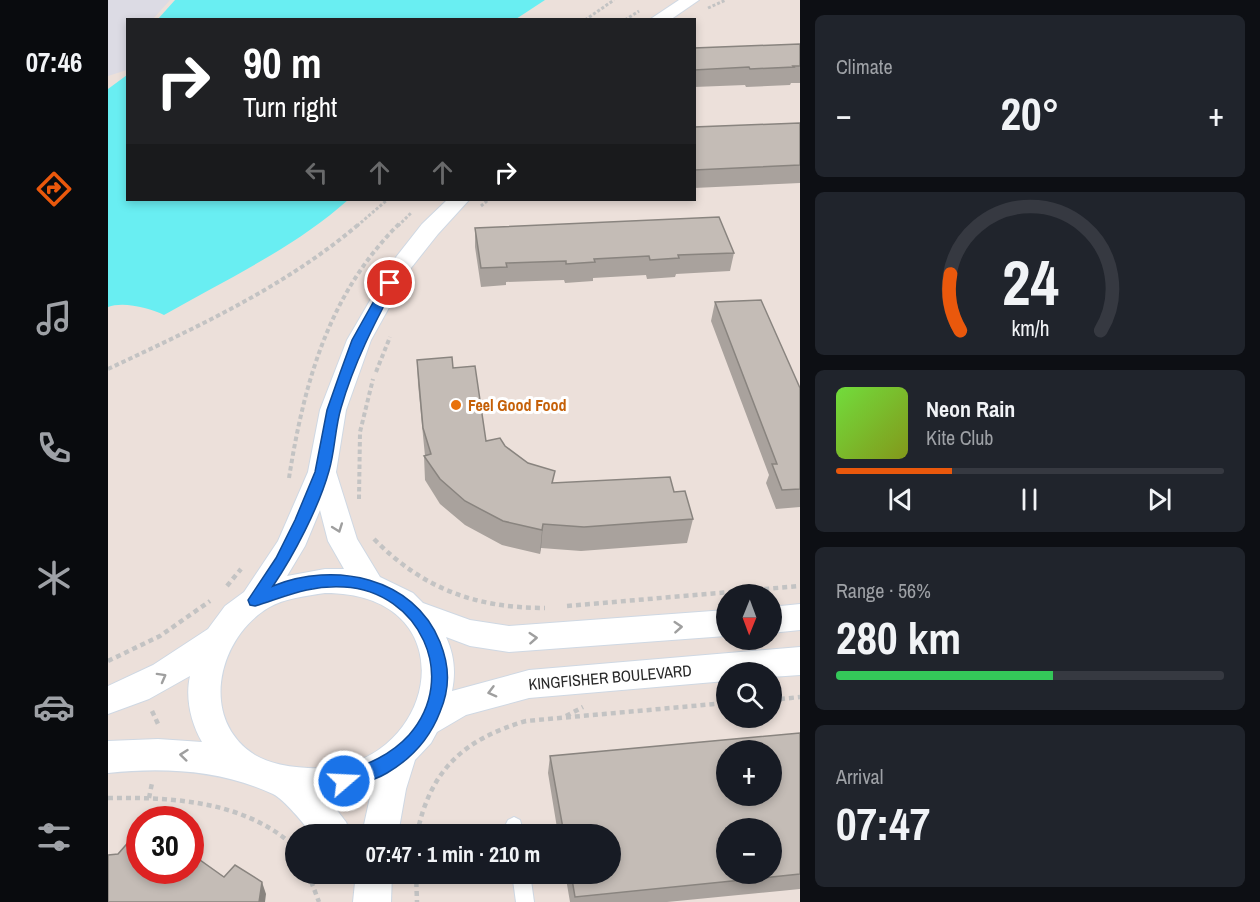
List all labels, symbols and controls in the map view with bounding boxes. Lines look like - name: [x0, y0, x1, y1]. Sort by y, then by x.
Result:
- text: 90 m: [243, 35, 322, 91]
- icon: right: [144, 42, 222, 120]
- text: 07:46: [26, 44, 82, 80]
- text: Climate: [836, 53, 893, 80]
- text: 20°: [1000, 83, 1060, 144]
- text: Turn right: [243, 89, 337, 125]
- text: −: [836, 92, 852, 136]
- text: +: [1208, 92, 1224, 136]
- icon: left: [300, 156, 333, 189]
- icon: ahead: [363, 156, 396, 189]
- icon: ahead: [426, 156, 459, 189]
- icon: right: [489, 156, 522, 189]
- icon: directions: [33, 168, 75, 210]
- text: 24: [1002, 240, 1058, 324]
- pin: [364, 257, 415, 308]
- icon: arrive: [373, 266, 406, 299]
- icon: music: [33, 297, 75, 339]
- text: km/h: [1011, 314, 1049, 343]
- place label: Feel Good Food: [468, 394, 567, 416]
- text: Neon Rain: [926, 394, 1015, 424]
- marker: Feel Good Food: [449, 398, 463, 412]
- text: Kite Club: [926, 424, 993, 451]
- icon: phone: [33, 427, 75, 469]
- icon: previous: [884, 483, 917, 516]
- icon: pause: [1013, 483, 1046, 516]
- icon: next: [1143, 483, 1176, 516]
- one-way arrow: [331, 522, 344, 533]
- icon: climate: [33, 557, 75, 599]
- text: Range · 56%: [836, 577, 931, 604]
- north arrow: [716, 584, 782, 650]
- map controls: [716, 584, 782, 884]
- text: 280 km: [836, 607, 961, 668]
- one-way arrow: [674, 621, 683, 634]
- one-way arrow: [528, 631, 537, 644]
- street label: KINGFISHER BOULEVARD: [527, 659, 693, 695]
- button: search: [716, 662, 782, 728]
- one-way arrow: [156, 673, 166, 684]
- one-way arrow: [488, 685, 498, 698]
- icon: car: [33, 686, 75, 728]
- button: +: [716, 740, 782, 806]
- one-way arrow: [180, 749, 189, 762]
- position arrow: [312, 749, 376, 813]
- text: Arrival: [836, 763, 883, 790]
- text: 07:47: [836, 793, 930, 854]
- speed limit sign: 30: [126, 806, 204, 884]
- icon: filters: [33, 816, 75, 858]
- button: −: [716, 818, 782, 884]
- text: 07:47 · 1 min · 210 m: [366, 839, 540, 869]

